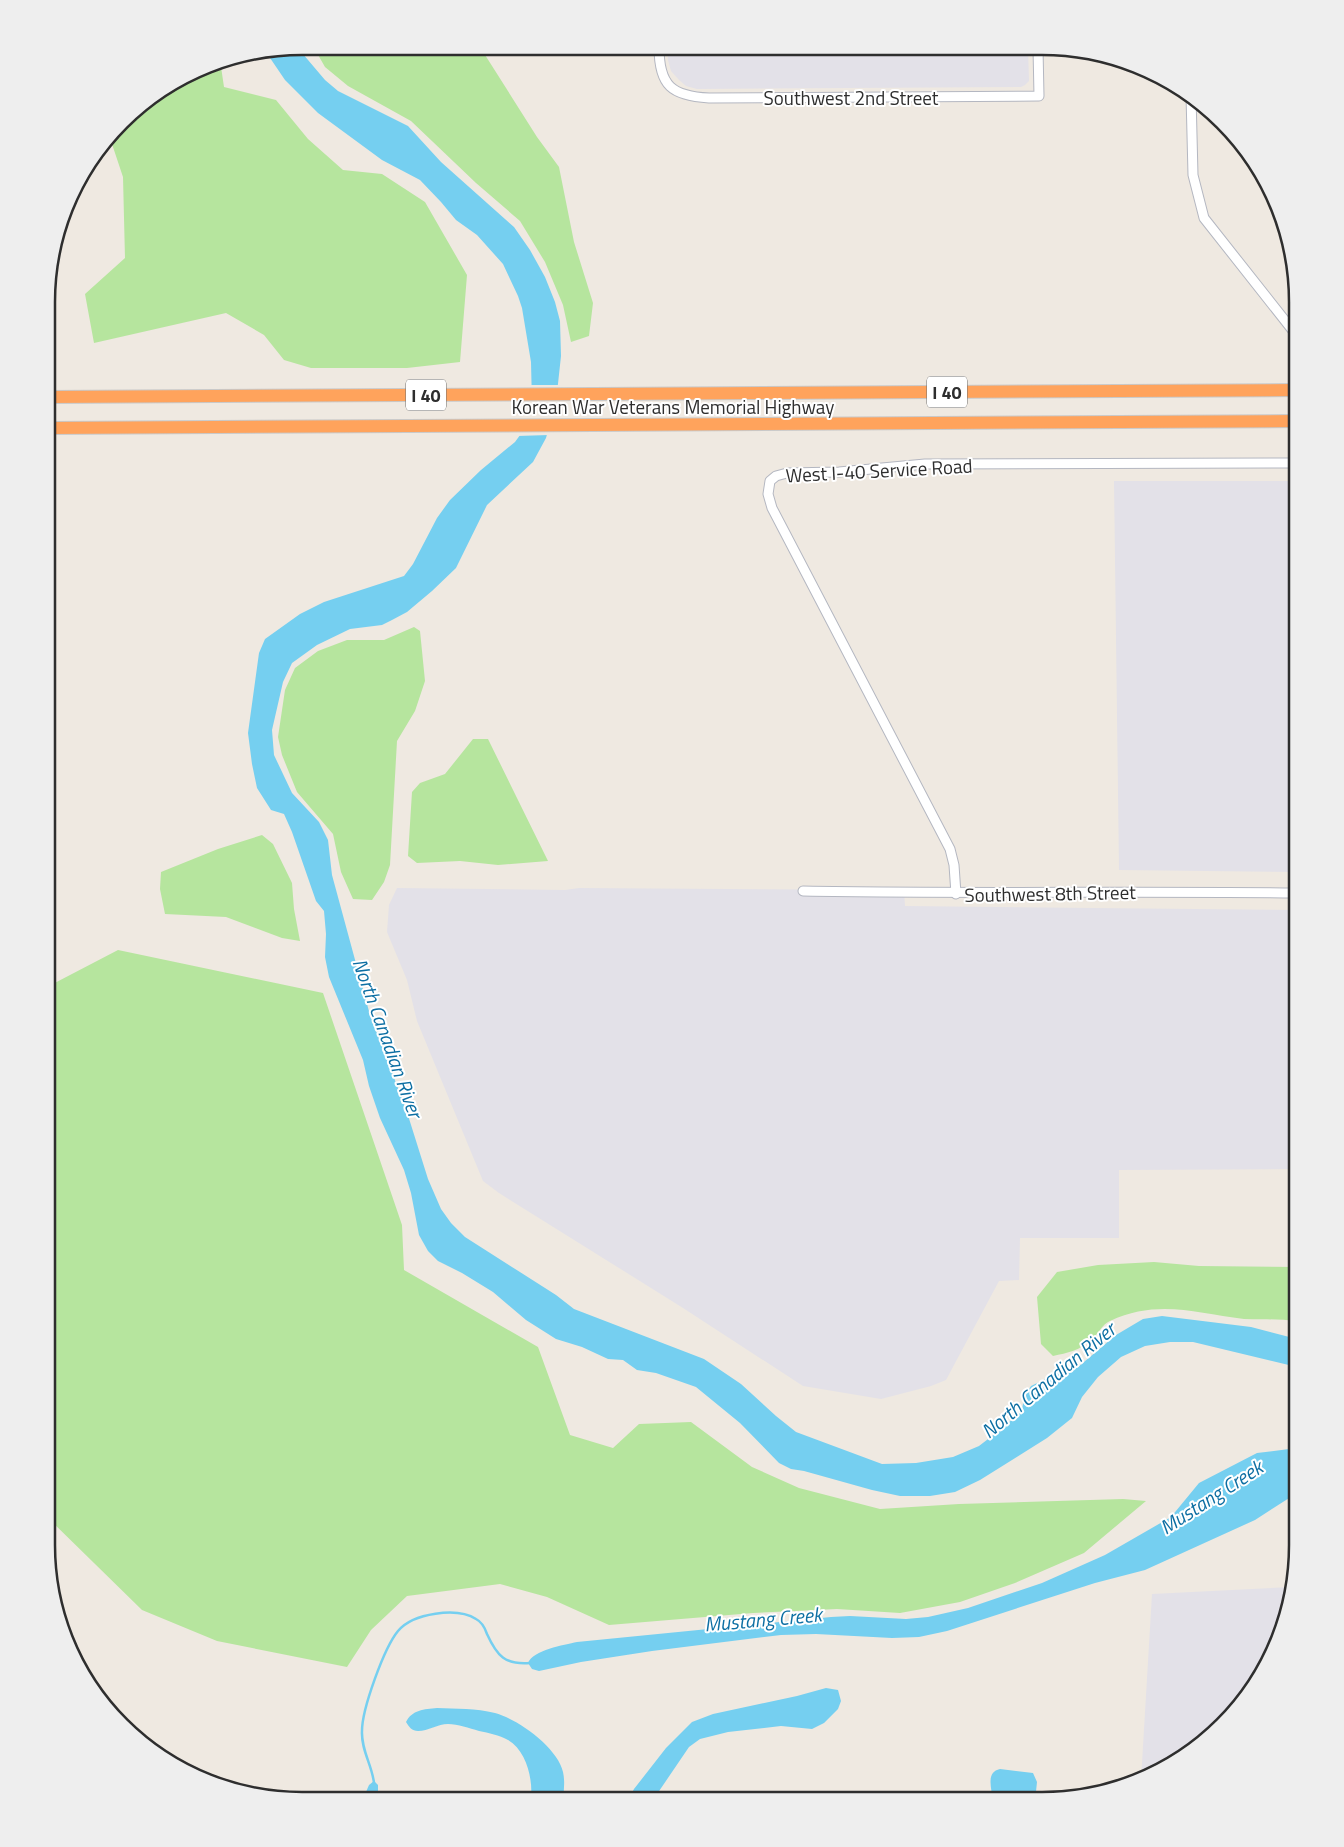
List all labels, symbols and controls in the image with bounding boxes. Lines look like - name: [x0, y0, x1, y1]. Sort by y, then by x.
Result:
- street label: Southwest 2nd Street: [764, 83, 939, 112]
- road number: I 40: [927, 377, 967, 408]
- road number: I 40: [406, 380, 446, 410]
- street label: Korean War Veterans Memorial Highway: [512, 392, 834, 421]
- street label: West I-40 Service Road: [785, 451, 973, 489]
- street label: Southwest 8th Street: [964, 877, 1136, 909]
- water label: North Canadian River: [345, 954, 432, 1125]
- water label: North Canadian River: [974, 1313, 1124, 1446]
- water label: Mustang Creek: [1153, 1451, 1271, 1542]
- water label: Mustang Creek: [703, 1598, 825, 1640]

